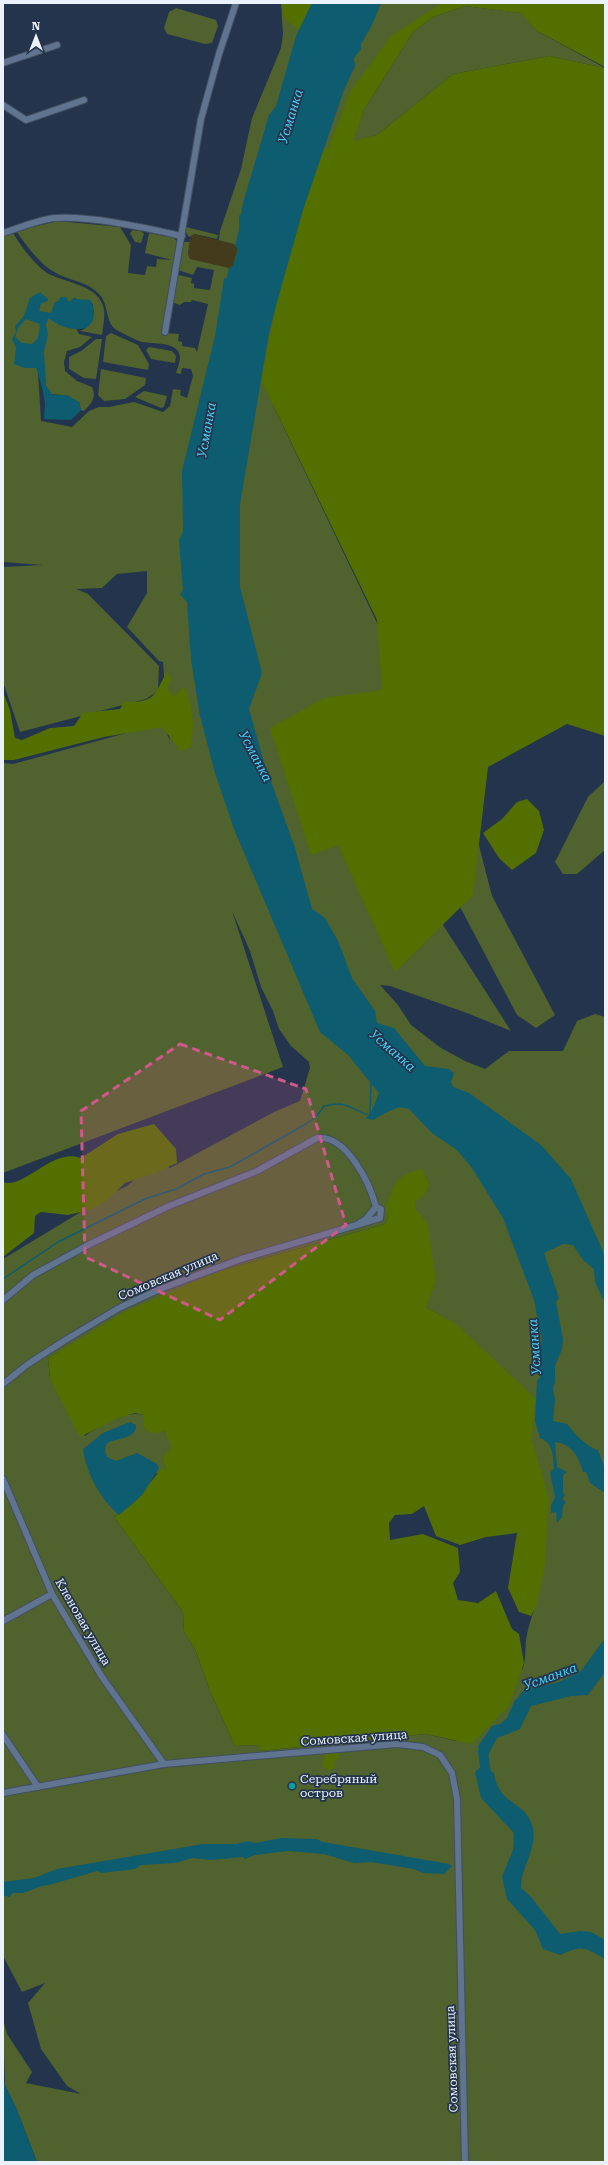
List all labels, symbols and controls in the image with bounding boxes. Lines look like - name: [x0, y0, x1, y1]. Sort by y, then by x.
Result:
- north arrow: [16, 16, 56, 56]
- text: N: [32, 20, 41, 33]
- water label: Усманка: [275, 87, 306, 145]
- water label: Усманка: [194, 401, 219, 459]
- water label: Усманка: [236, 728, 275, 785]
- water label: Усманка: [367, 1026, 419, 1074]
- street label: Сомовская улица: [116, 1248, 220, 1303]
- water label: Усманка: [525, 1318, 544, 1375]
- street label: Кленовая улица: [52, 1576, 114, 1668]
- water label: Усманка: [521, 1660, 579, 1693]
- street label: Сомовская улица: [300, 1727, 408, 1749]
- place label: Серебряный остров: [300, 1772, 377, 1800]
- marker: Серебряный остров: [287, 1781, 297, 1791]
- street label: Сомовская улица: [443, 2005, 461, 2113]

